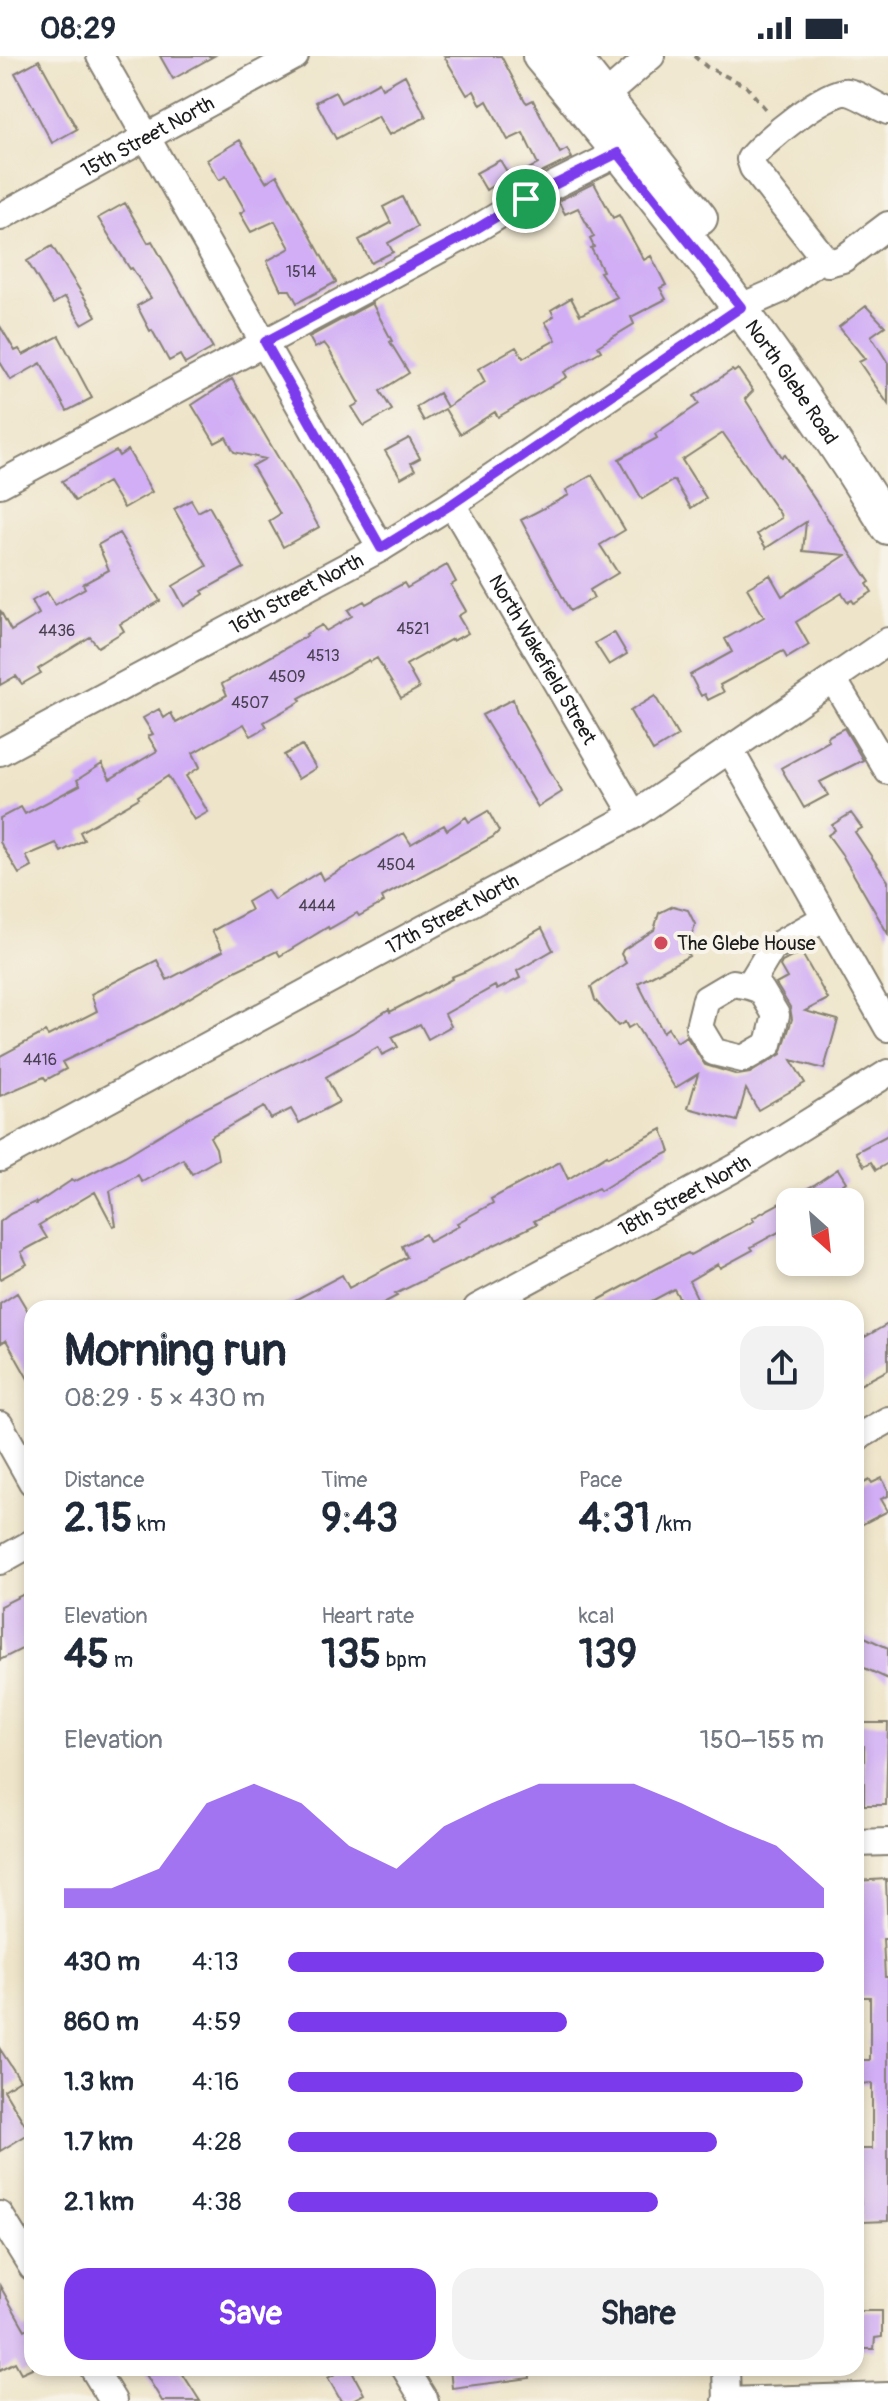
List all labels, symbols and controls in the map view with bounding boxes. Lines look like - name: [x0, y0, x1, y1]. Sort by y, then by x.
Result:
- text: 08:29: [40, 10, 116, 47]
- street label: 15th Street North: [77, 91, 219, 183]
- pin: [492, 165, 560, 233]
- icon: arrive: [504, 177, 548, 221]
- house number: 1514: [286, 262, 316, 282]
- street label: North Glebe Road: [739, 315, 844, 449]
- street label: 16th Street North: [225, 548, 368, 640]
- street label: North Wakefield Street: [483, 570, 602, 750]
- house number: 4521: [396, 619, 430, 639]
- house number: 4436: [39, 621, 75, 641]
- house number: 4513: [306, 646, 340, 666]
- house number: 4509: [268, 667, 306, 687]
- house number: 4507: [231, 693, 269, 713]
- house number: 4504: [377, 855, 415, 875]
- street label: 17th Street North: [381, 868, 523, 960]
- house number: 4444: [298, 896, 336, 916]
- place label: The Glebe House: [677, 931, 816, 956]
- marker: The Glebe House: [652, 934, 670, 952]
- house number: 4416: [23, 1050, 57, 1070]
- street label: 18th Street North: [614, 1149, 756, 1242]
- north arrow: [776, 1188, 864, 1276]
- map controls: [776, 1188, 864, 1276]
- text: Morning run: [64, 1324, 287, 1379]
- button: share: [740, 1326, 824, 1410]
- text: 08:29 · 5 × 430 m: [64, 1382, 265, 1414]
- text: Distance: [64, 1466, 144, 1494]
- text: Time: [321, 1466, 367, 1494]
- text: Pace: [579, 1466, 622, 1494]
- text: 2.15: [64, 1494, 132, 1543]
- text: 9:43: [321, 1494, 398, 1543]
- text: 4:31: [579, 1494, 651, 1543]
- text: km: [132, 1510, 166, 1538]
- text: /km: [651, 1510, 692, 1538]
- text: Elevation: [64, 1602, 148, 1630]
- text: Heart rate: [321, 1602, 414, 1630]
- text: kcal: [579, 1602, 614, 1630]
- text: 45: [64, 1630, 109, 1679]
- text: 135: [321, 1630, 381, 1679]
- text: 139: [579, 1630, 637, 1679]
- text: m: [109, 1646, 133, 1674]
- text: bpm: [381, 1646, 426, 1674]
- text: Elevation: [64, 1724, 163, 1756]
- text: 150–155 m: [700, 1724, 824, 1756]
- text: 430 m: [64, 1946, 140, 1978]
- text: 4:13: [192, 1946, 239, 1978]
- text: 860 m: [64, 2006, 139, 2038]
- text: 4:59: [192, 2006, 242, 2038]
- text: 1.3 km: [64, 2066, 134, 2098]
- text: 4:16: [192, 2066, 239, 2098]
- text: 1.7 km: [64, 2126, 133, 2158]
- text: 4:28: [192, 2126, 242, 2158]
- text: 2.1 km: [64, 2186, 134, 2218]
- text: 4:38: [192, 2186, 242, 2218]
- button: Save: [64, 2268, 436, 2360]
- button: Share: [452, 2268, 824, 2360]

